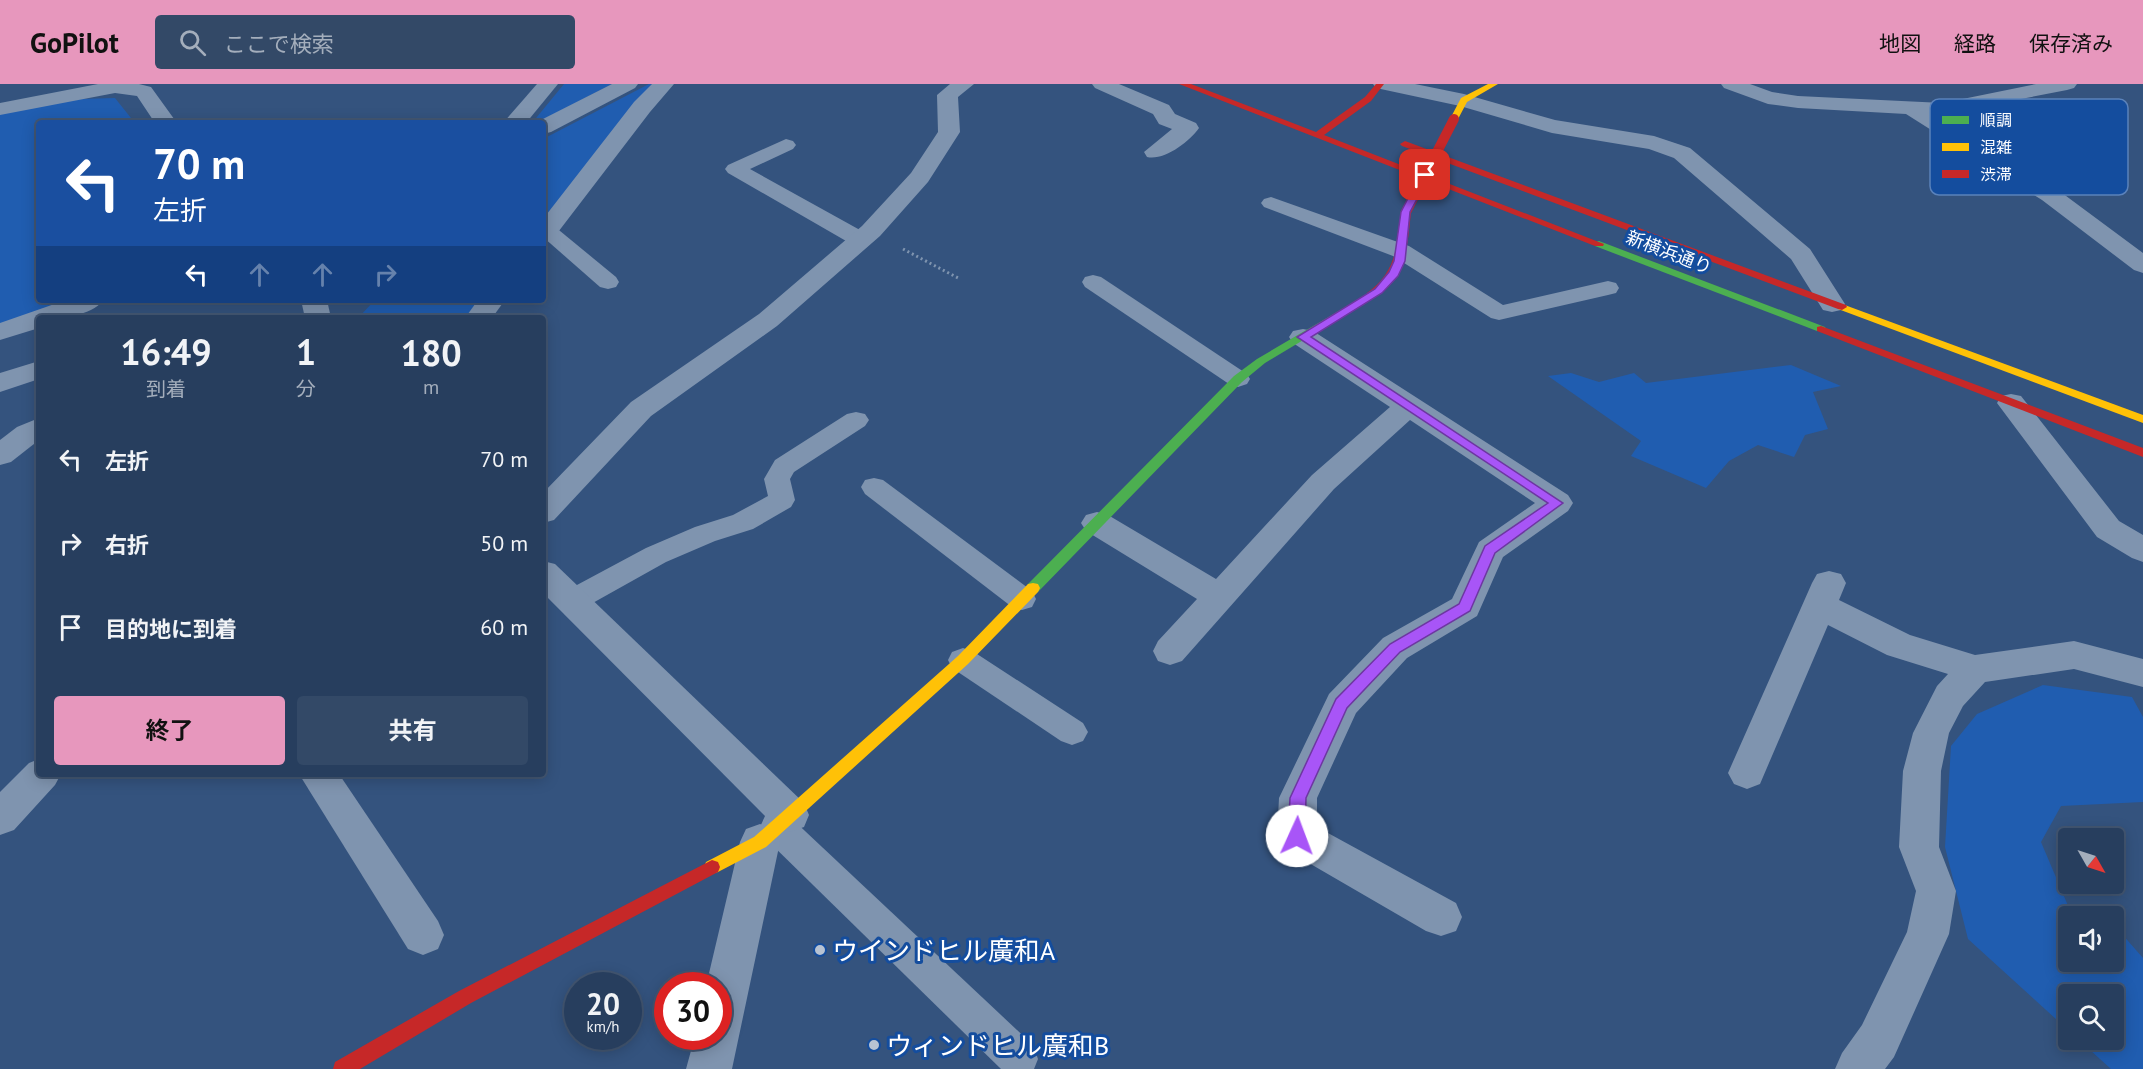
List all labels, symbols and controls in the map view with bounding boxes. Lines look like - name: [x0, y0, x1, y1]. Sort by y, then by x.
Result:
- search box: [155, 15, 575, 69]
- text: GoPilot: [30, 24, 119, 61]
- icon: search: [176, 26, 209, 59]
- text: ここで検索: [224, 30, 334, 58]
- text: 地図: [1879, 30, 1921, 57]
- text: 経路: [1954, 30, 1996, 57]
- text: 保存済み: [2029, 30, 2113, 57]
- legend: [1930, 99, 2128, 195]
- text: 順調: [1980, 110, 2012, 130]
- text: 70 m: [153, 136, 245, 191]
- text: 混雑: [1980, 137, 2012, 157]
- icon: left: [54, 144, 132, 222]
- pin: [1399, 149, 1450, 200]
- icon: arrive: [1408, 158, 1441, 191]
- text: 渋滞: [1980, 164, 2012, 184]
- text: 左折: [153, 193, 207, 227]
- street label: 新横浜通り: [1623, 225, 1715, 279]
- icon: left: [180, 258, 213, 291]
- icon: ahead: [243, 258, 276, 291]
- icon: ahead: [306, 258, 339, 291]
- icon: right: [369, 258, 402, 291]
- text: 16:49: [120, 328, 212, 375]
- text: 1: [296, 328, 316, 375]
- text: 180: [400, 329, 462, 376]
- text: m: [423, 374, 439, 400]
- text: 到着: [146, 376, 186, 402]
- text: 分: [296, 376, 316, 402]
- icon: left: [54, 443, 87, 476]
- text: 70 m: [480, 445, 528, 473]
- text: 左折: [105, 447, 149, 475]
- icon: right: [54, 527, 87, 560]
- text: 50 m: [480, 529, 528, 557]
- text: 右折: [105, 531, 149, 559]
- icon: arrive: [54, 611, 87, 644]
- text: 60 m: [480, 613, 528, 641]
- text: 目的地に到着: [105, 615, 237, 643]
- button: 終了: [54, 696, 285, 765]
- button: 共有: [297, 696, 528, 765]
- position arrow: [1265, 804, 1329, 868]
- north arrow: [2058, 828, 2124, 894]
- map controls: [2058, 828, 2124, 1050]
- button: sound: [2058, 906, 2124, 972]
- place label: ウインドヒル廣和A: [832, 934, 1055, 967]
- marker: ウインドヒル廣和A: [813, 943, 827, 957]
- speed limit sign: 30: [654, 972, 732, 1050]
- text: 20: [586, 984, 620, 1023]
- button: search: [2058, 984, 2124, 1050]
- text: km/h: [587, 1017, 619, 1036]
- place label: ウィンドヒル廣和B: [886, 1029, 1109, 1062]
- marker: ウィンドヒル廣和B: [867, 1038, 881, 1052]

